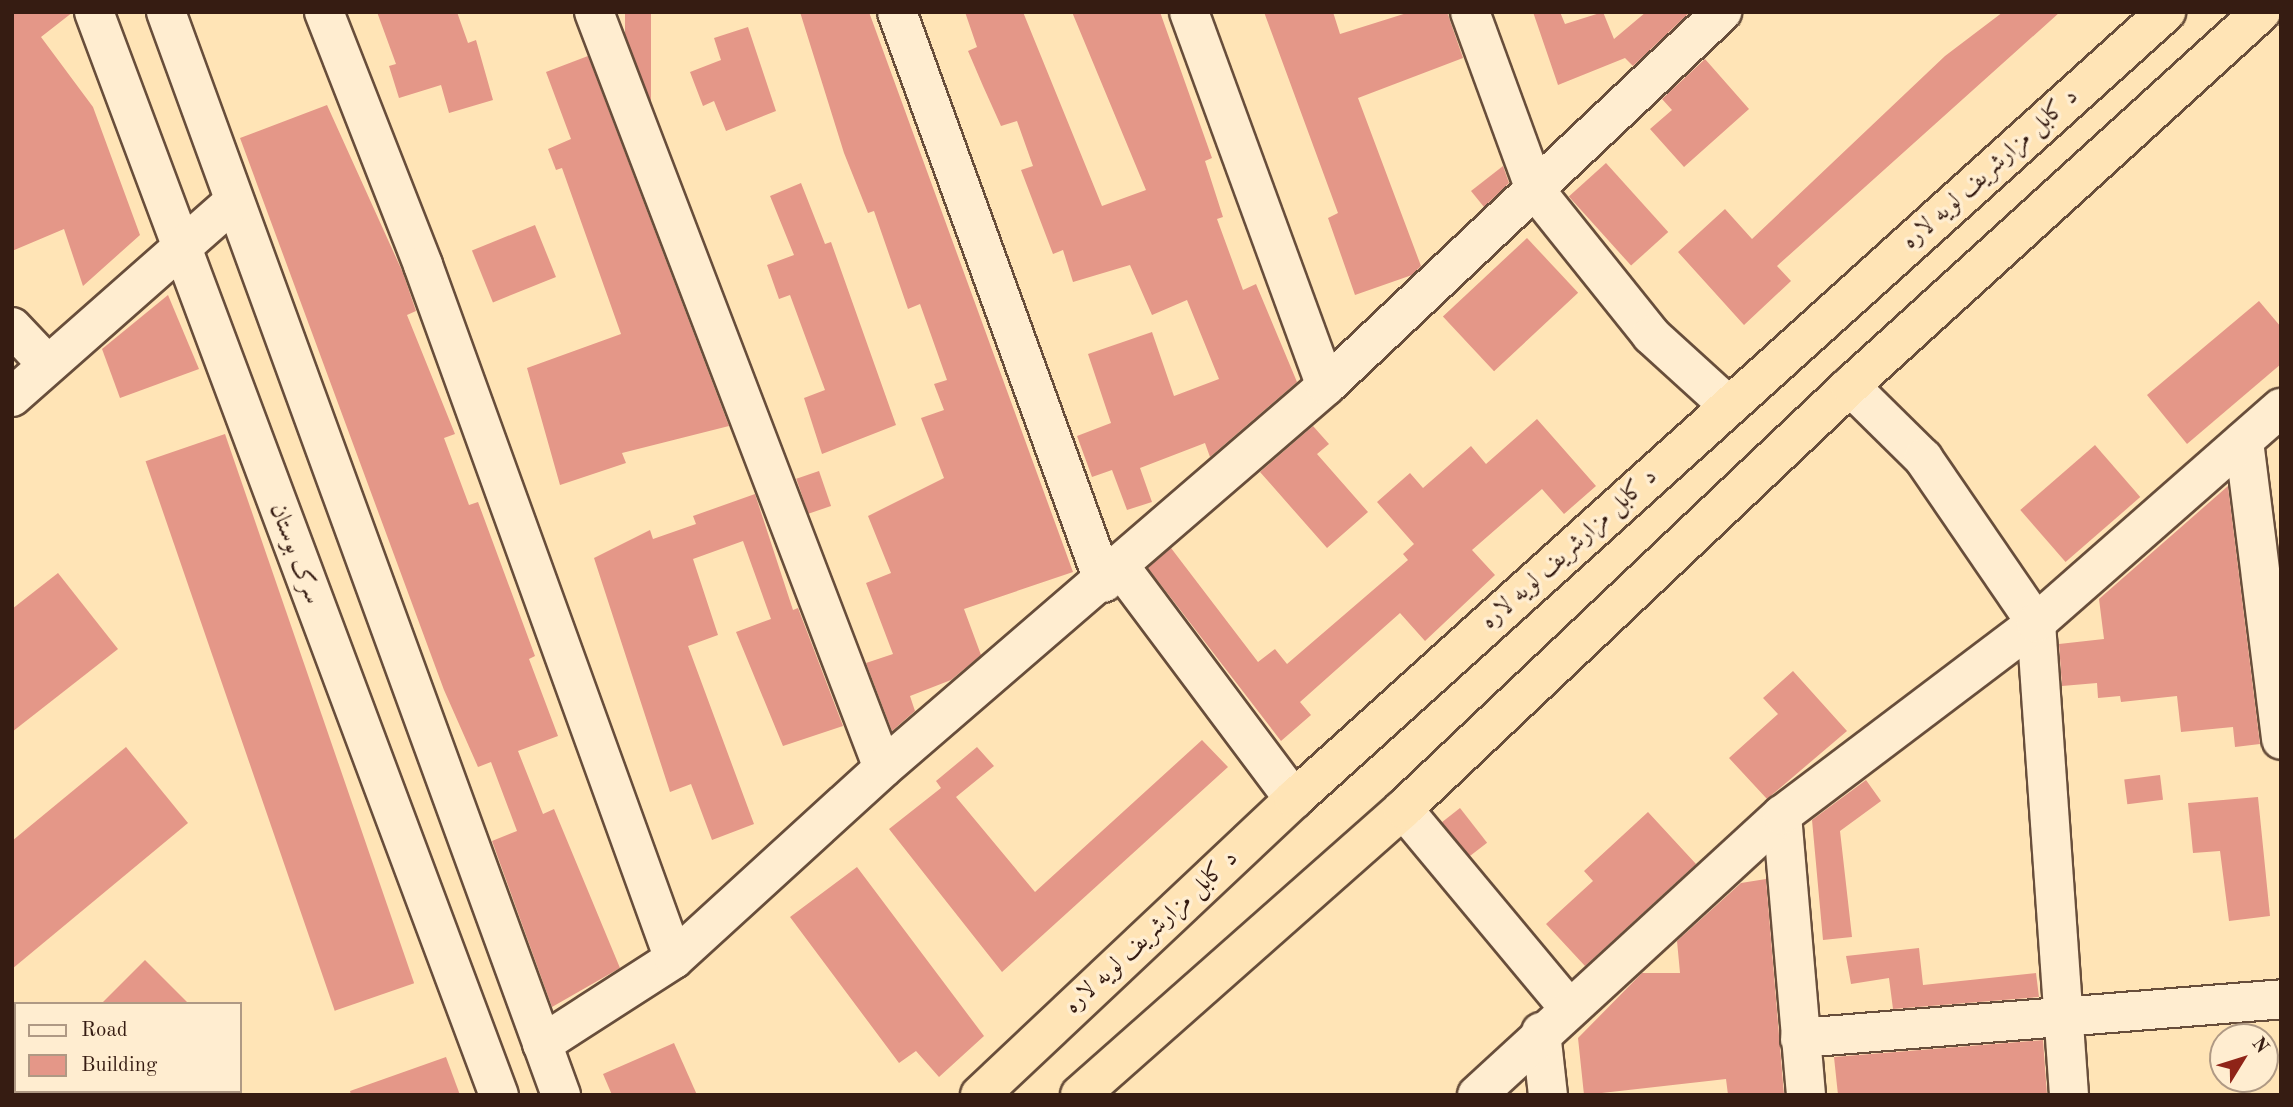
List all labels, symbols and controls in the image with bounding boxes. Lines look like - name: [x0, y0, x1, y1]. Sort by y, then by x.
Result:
- street label: د کابل مزارشریف لویه لاره: [1897, 83, 2085, 257]
- street label: د کابل مزارشریف لویه لاره: [1476, 463, 1664, 637]
- street label: سرک بوستان: [262, 500, 326, 608]
- street label: د کابل مزارشریف لویه لاره: [1059, 845, 1245, 1021]
- legend: [14, 1002, 242, 1093]
- text: Road: [81, 1020, 128, 1041]
- north arrow: [2209, 1023, 2279, 1093]
- text: N: [2247, 1034, 2271, 1058]
- text: Building: [81, 1055, 157, 1076]

